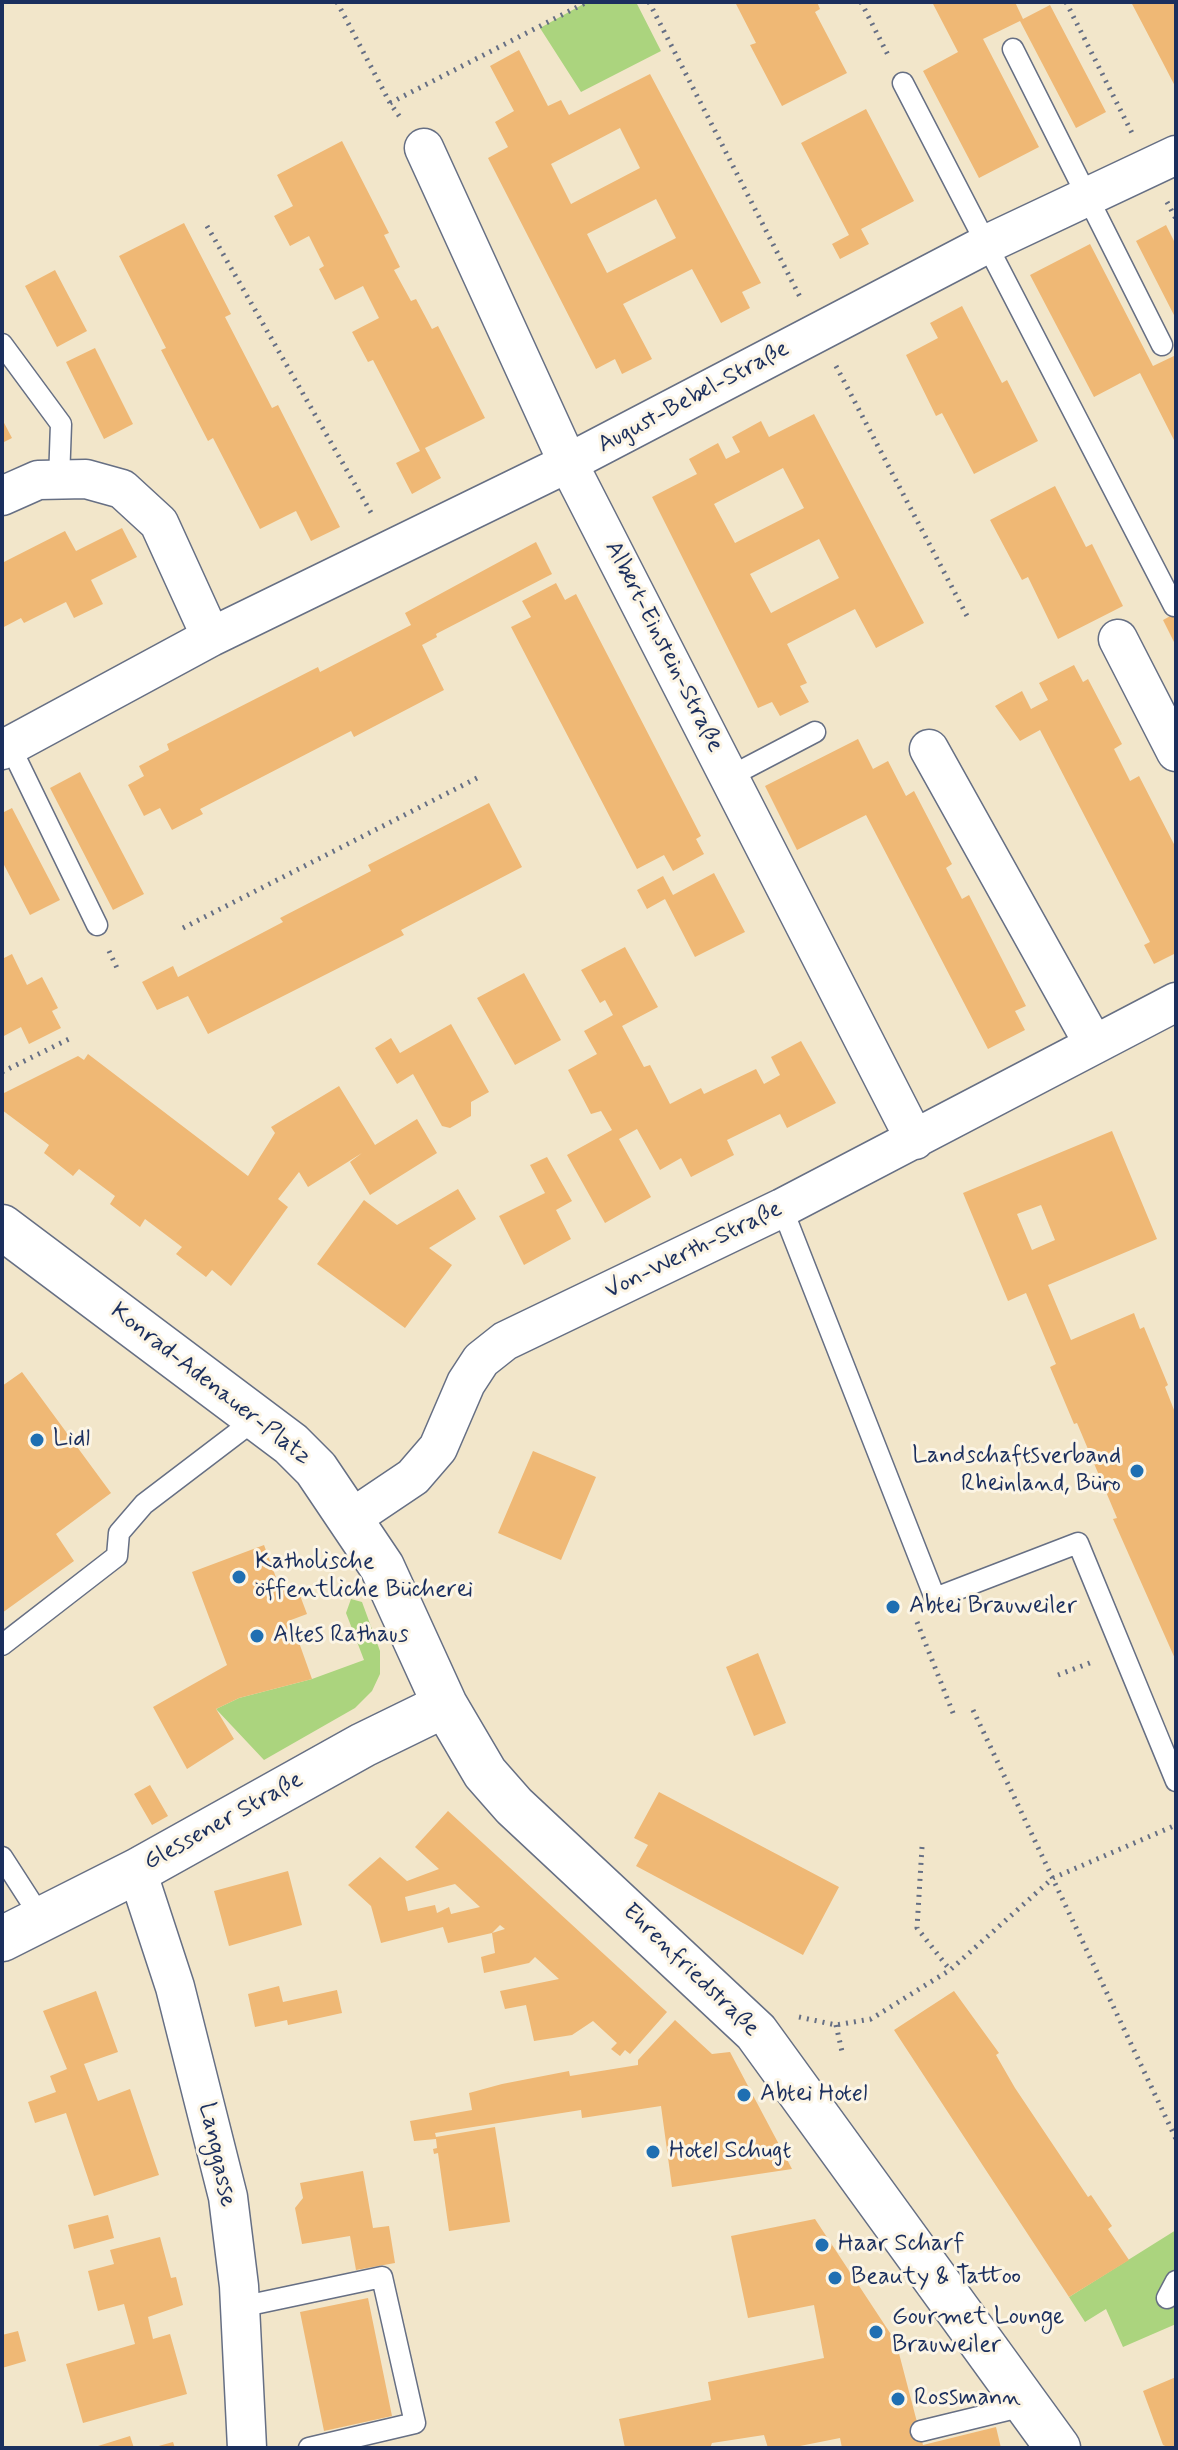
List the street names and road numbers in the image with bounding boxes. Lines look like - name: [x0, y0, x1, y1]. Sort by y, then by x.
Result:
- street label: August-Bebel-Straße: [593, 335, 795, 461]
- street label: Albert-Einstein-Straße: [597, 537, 729, 757]
- street label: Von-Werth-Straße: [601, 1196, 787, 1306]
- street label: Konrad-Adenauer-Platz: [104, 1298, 316, 1472]
- street label: Glessener Straße: [139, 1766, 309, 1878]
- street label: Ehrenfriedstraße: [615, 1898, 765, 2044]
- street label: Langgasse: [191, 2100, 241, 2210]

